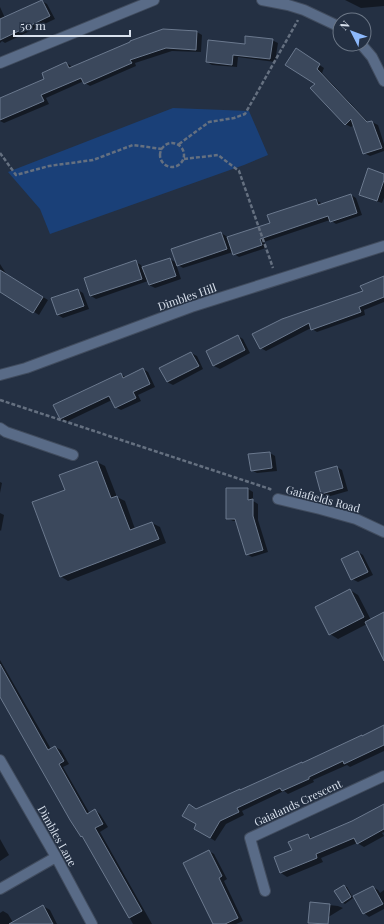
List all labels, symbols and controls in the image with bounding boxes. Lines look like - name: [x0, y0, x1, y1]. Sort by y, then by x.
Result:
- scale bar: [14, 12, 130, 38]
- north arrow: [332, 12, 372, 52]
- text: 50 m: [20, 17, 46, 33]
- text: N: [336, 17, 352, 33]
- street label: Dimbles Hill: [155, 279, 218, 314]
- street label: Gaiafields Road: [284, 481, 363, 516]
- street label: Gaialands Crescent: [251, 776, 344, 829]
- street label: Dimbles Lane: [35, 803, 81, 869]

